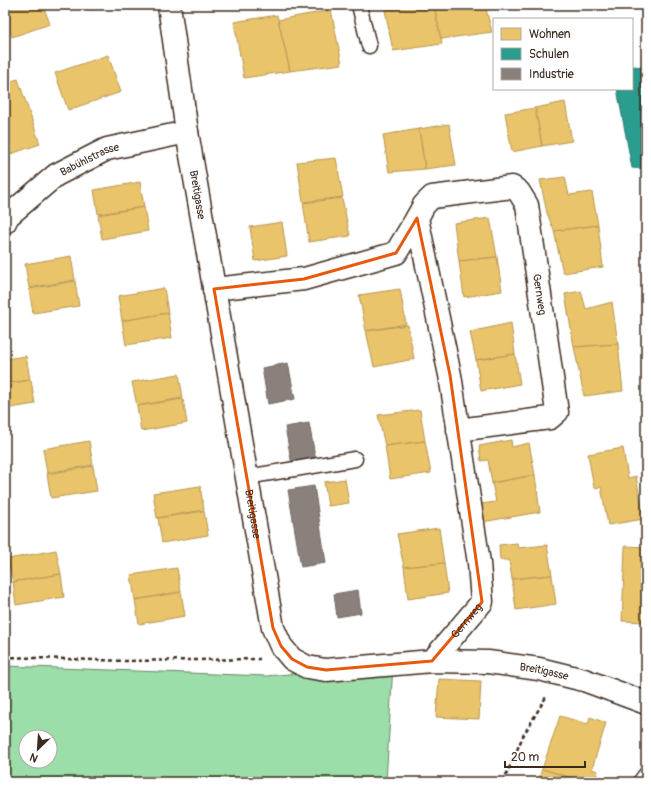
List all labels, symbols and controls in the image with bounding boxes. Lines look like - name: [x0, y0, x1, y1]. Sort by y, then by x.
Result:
- legend: [493, 18, 633, 90]
- text: Wohnen: [529, 27, 571, 42]
- text: Schulen: [529, 47, 569, 62]
- text: Industrie: [529, 67, 574, 82]
- street label: Babühlstrasse: [58, 140, 121, 178]
- street label: Breitigasse: [187, 169, 209, 221]
- street label: Gernweg: [531, 273, 549, 316]
- street label: Breitigasse: [243, 488, 264, 540]
- street label: Gernweg: [448, 600, 485, 641]
- street label: Breitigasse: [519, 660, 571, 683]
- north arrow: [18, 729, 58, 769]
- scale bar: [505, 743, 585, 769]
- text: N: [27, 750, 40, 765]
- text: 20 m: [511, 750, 540, 765]

